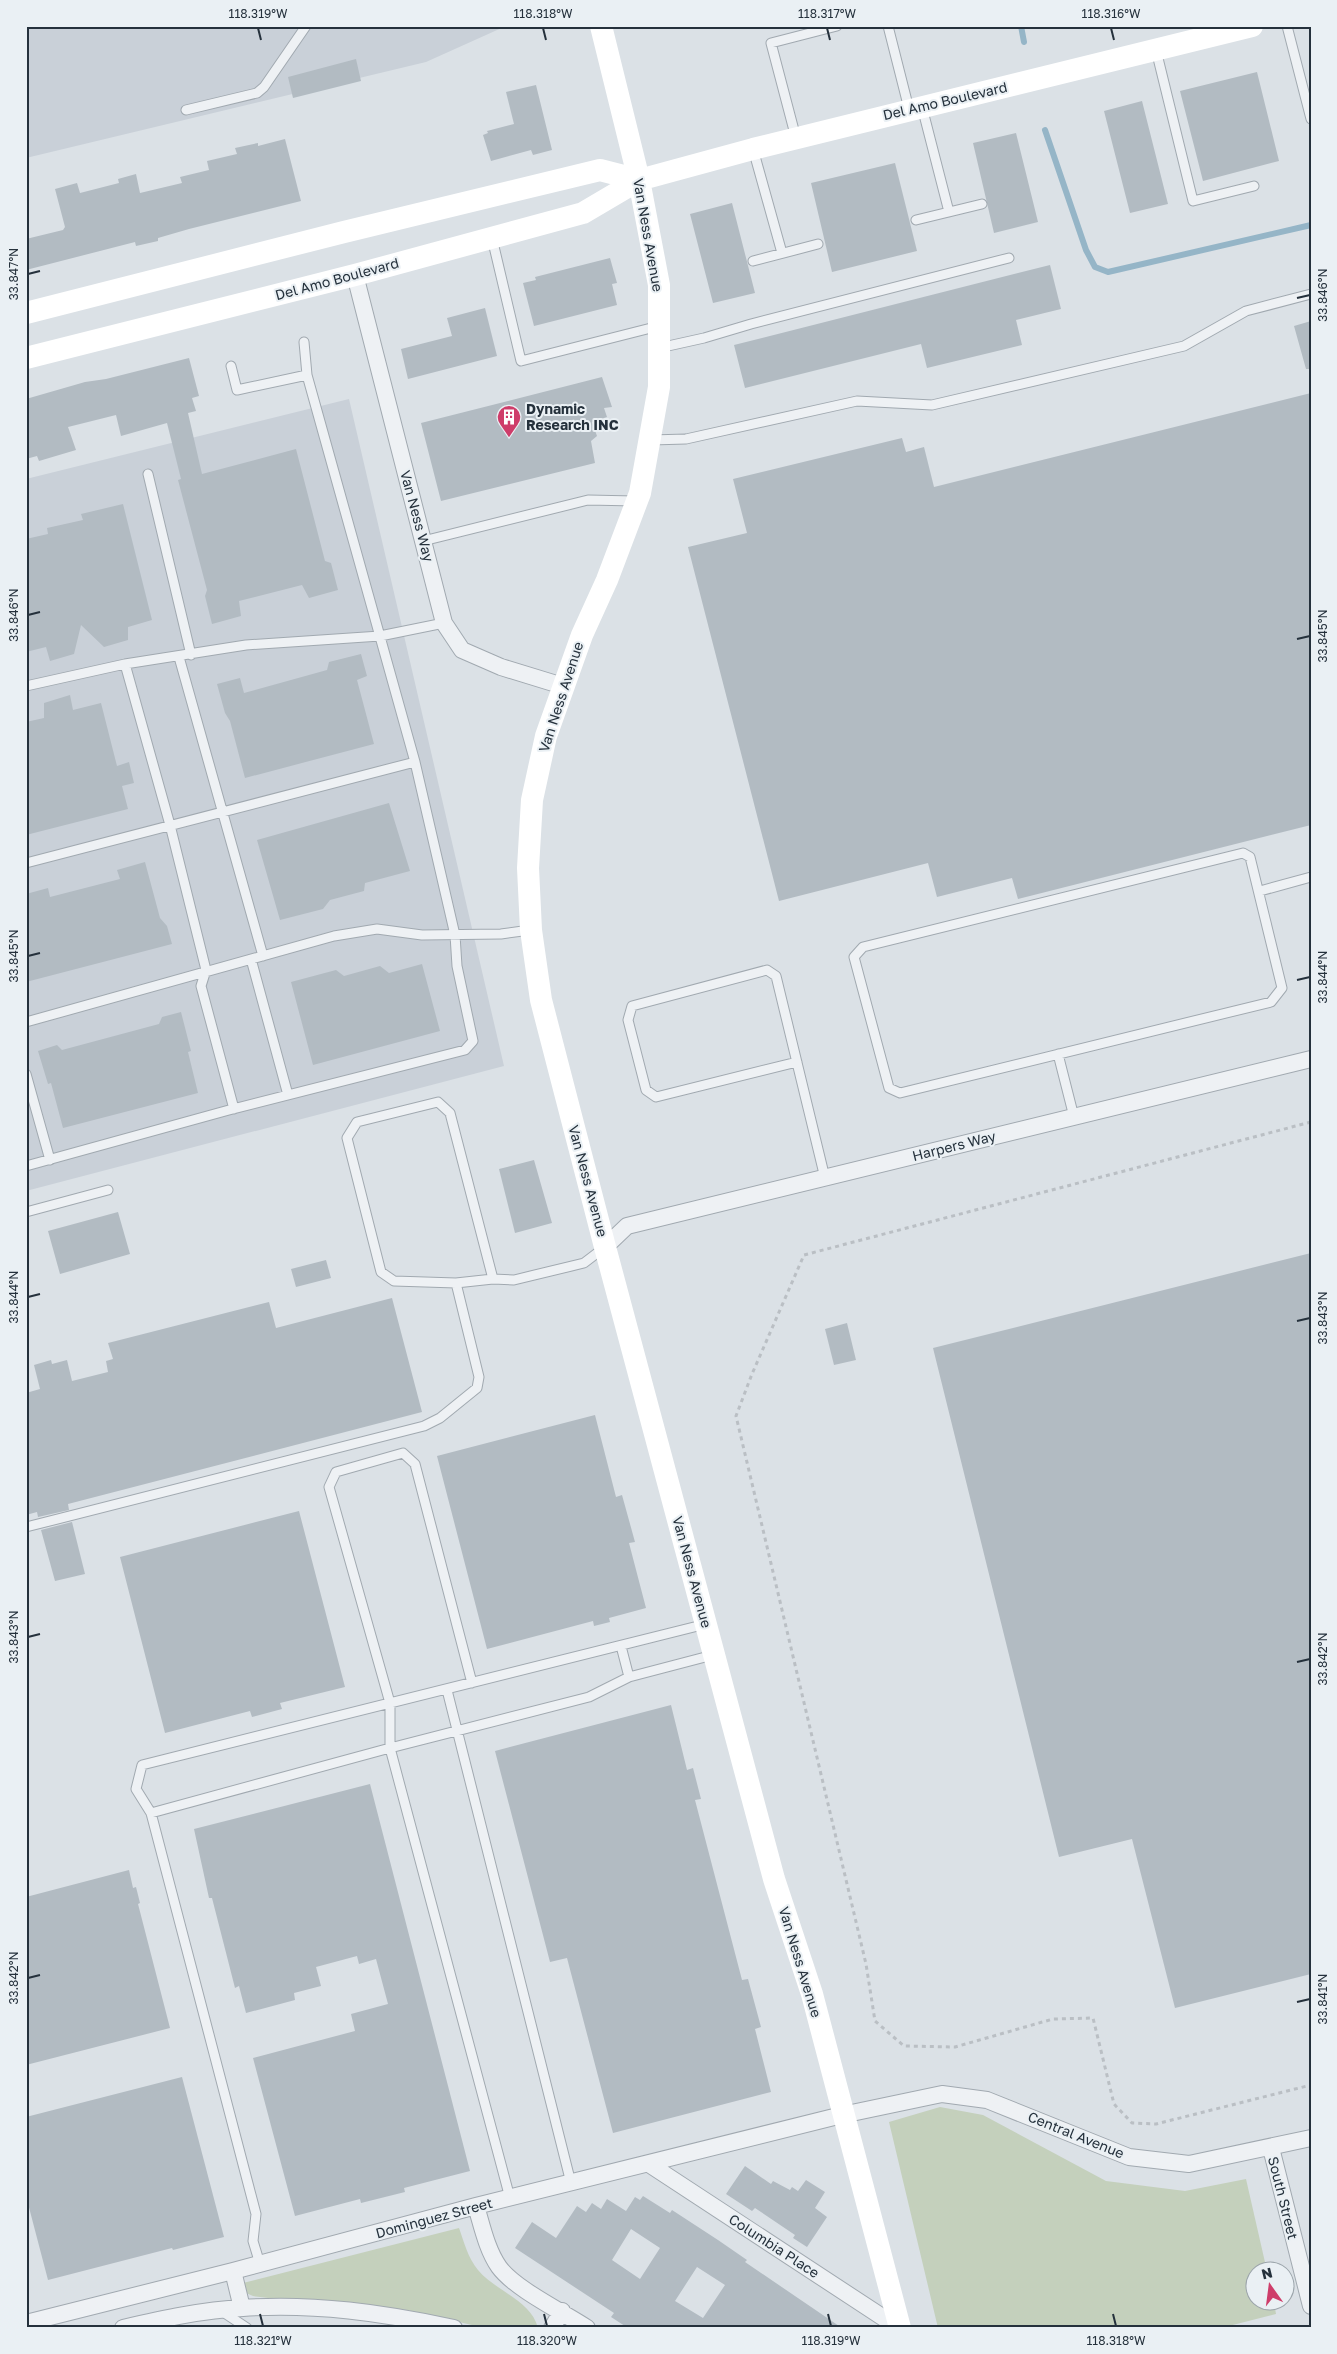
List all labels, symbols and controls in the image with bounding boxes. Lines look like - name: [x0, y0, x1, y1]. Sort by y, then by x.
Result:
- text: 118.319°W: [229, 6, 288, 21]
- text: 118.318°W: [514, 6, 573, 21]
- text: 118.317°W: [798, 6, 856, 21]
- text: 118.316°W: [1082, 6, 1141, 21]
- street label: Del Amo Boulevard: [881, 78, 1009, 123]
- street label: Van Ness Avenue: [630, 177, 667, 293]
- text: 33.847°N: [6, 248, 21, 300]
- street label: Del Amo Boulevard: [273, 254, 401, 303]
- text: 33.846°N: [1315, 268, 1330, 322]
- place label: Dynamic Research INC: [526, 400, 619, 433]
- building icon: Dynamic Research INC: [496, 404, 522, 438]
- street label: Van Ness Way: [397, 468, 438, 564]
- text: 33.846°N: [6, 588, 21, 642]
- text: 33.845°N: [1315, 609, 1330, 663]
- street label: Van Ness Avenue: [535, 639, 586, 754]
- text: 33.845°N: [6, 929, 21, 983]
- text: 33.844°N: [1315, 951, 1330, 1003]
- street label: Van Ness Avenue: [565, 1123, 612, 1239]
- street label: Harpers Way: [910, 1127, 998, 1164]
- text: 33.844°N: [6, 1271, 21, 1323]
- text: 33.843°N: [1315, 1291, 1330, 1345]
- street label: Van Ness Avenue: [669, 1514, 716, 1630]
- text: 33.843°N: [6, 1610, 21, 1664]
- text: 33.842°N: [1315, 1632, 1330, 1686]
- street label: Van Ness Avenue: [776, 1904, 825, 2019]
- text: 33.842°N: [6, 1951, 21, 2005]
- text: 33.841°N: [1315, 1974, 1330, 2024]
- street label: Central Avenue: [1026, 2107, 1127, 2162]
- street label: South Street: [1265, 2155, 1302, 2241]
- street label: Dominguez Street: [374, 2194, 494, 2241]
- street label: Columbia Place: [726, 2210, 823, 2281]
- north arrow: [1244, 2262, 1294, 2312]
- text: N: [1260, 2263, 1274, 2282]
- text: 118.321°W: [234, 2333, 292, 2348]
- text: 118.320°W: [517, 2333, 578, 2348]
- text: 118.319°W: [802, 2333, 861, 2348]
- text: 118.318°W: [1087, 2333, 1146, 2348]

